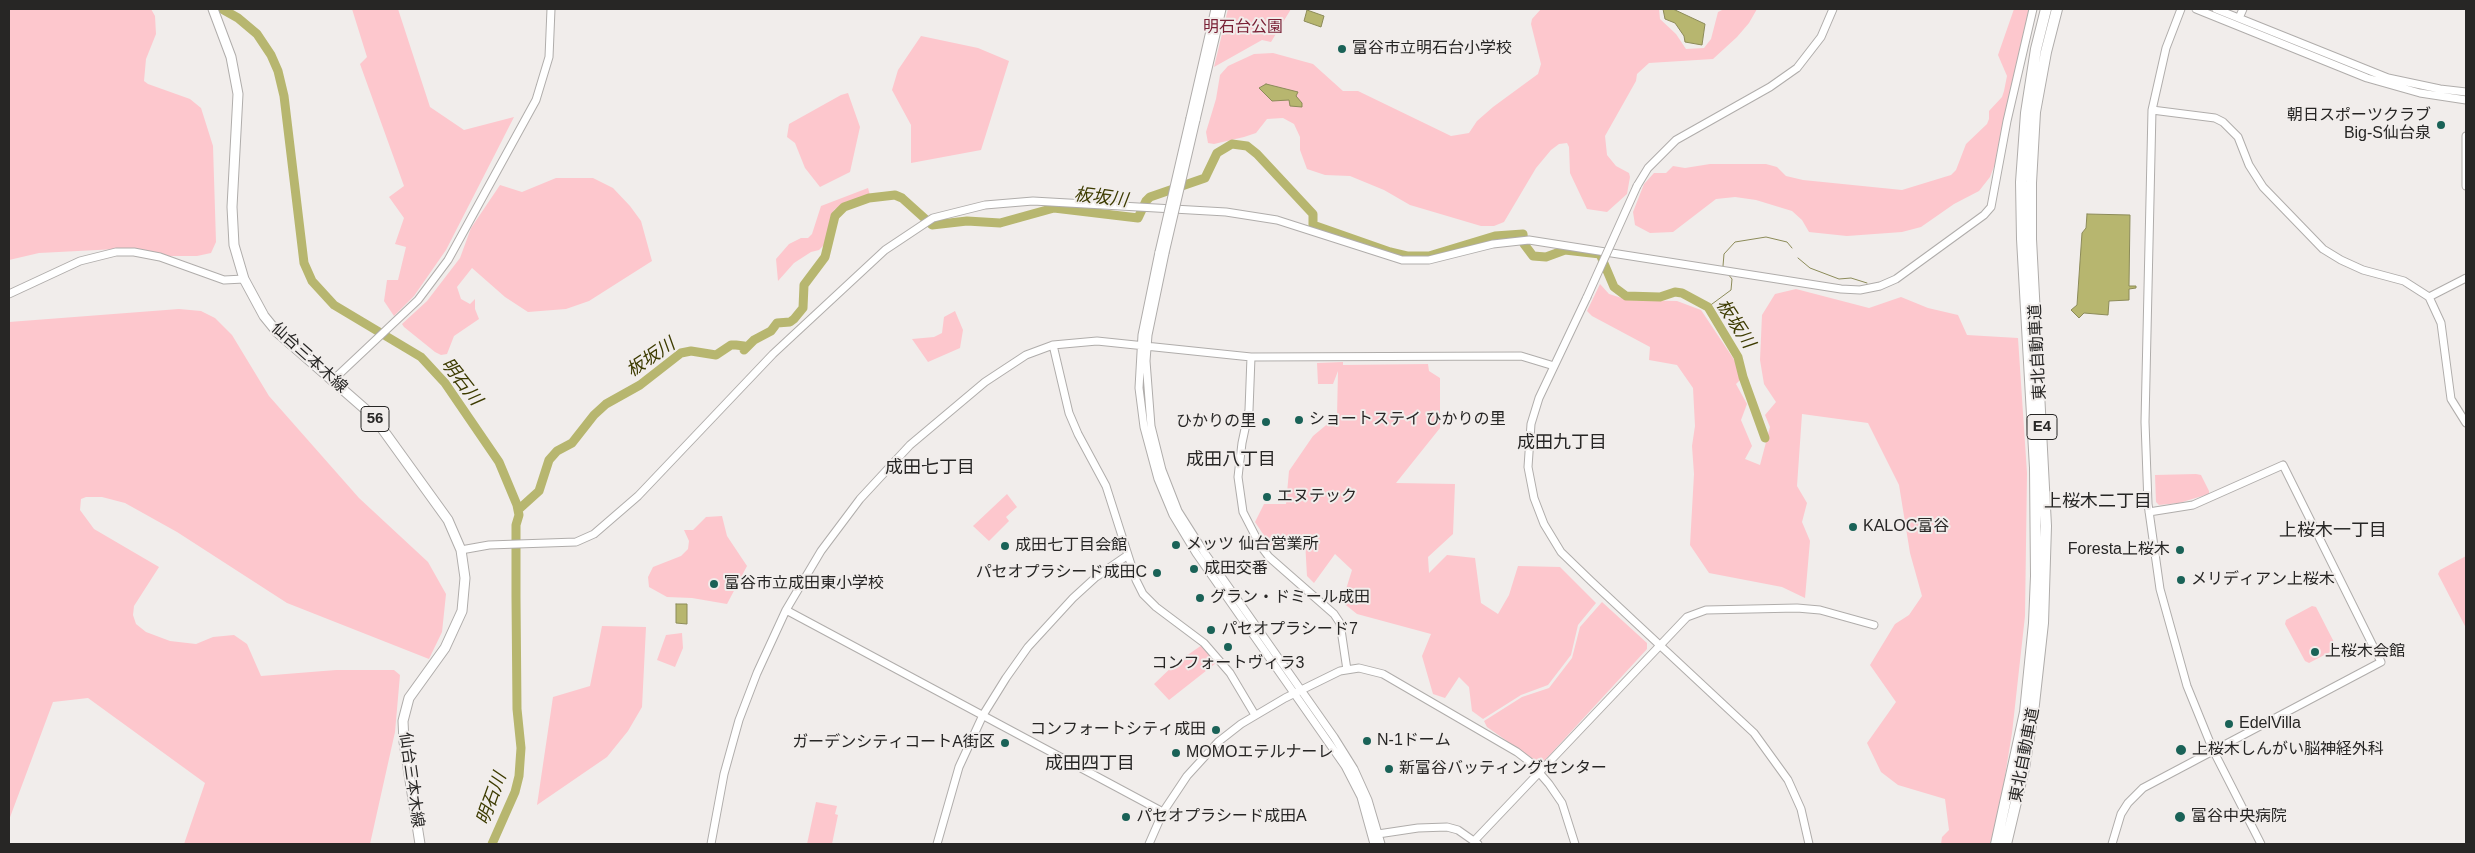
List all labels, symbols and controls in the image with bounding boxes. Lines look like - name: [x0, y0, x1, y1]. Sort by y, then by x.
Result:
- park label: 明石台公園: [1203, 18, 1283, 38]
- place label: 富谷市立明石台小学校: [1352, 39, 1512, 59]
- marker: 富谷市立明石台小学校: [1336, 43, 1348, 55]
- place label: 朝日スポーツクラブ Big-S仙台泉: [2287, 106, 2431, 144]
- marker: 朝日スポーツクラブ Big-S仙台泉: [2435, 119, 2447, 131]
- water label: 板坂川: [1073, 184, 1129, 212]
- water label: 板坂川: [1711, 295, 1759, 353]
- street label: 東北自動車道: [2026, 304, 2050, 400]
- street label: 仙台三本木線: [267, 319, 351, 397]
- water label: 板坂川: [623, 334, 679, 382]
- water label: 明石川: [436, 354, 486, 410]
- road number: 56: [361, 406, 389, 432]
- place label: ショートステイ ひかりの里: [1309, 410, 1505, 430]
- place label: ひかりの里: [1176, 412, 1256, 432]
- marker: ショートステイ ひかりの里: [1293, 414, 1305, 426]
- road number: E4: [2027, 414, 2057, 440]
- marker: ひかりの里: [1260, 416, 1272, 428]
- district label: 成田九丁目: [1517, 432, 1607, 454]
- district label: 成田八丁目: [1186, 449, 1276, 471]
- district label: 成田七丁目: [885, 457, 975, 479]
- place label: エヌテック: [1277, 487, 1357, 507]
- marker: エヌテック: [1261, 491, 1273, 503]
- district label: 上桜木二丁目: [2044, 491, 2152, 513]
- place label: KALOC富谷: [1863, 517, 1949, 537]
- district label: 上桜木一丁目: [2279, 520, 2387, 542]
- marker: KALOC富谷: [1847, 521, 1859, 533]
- place label: メッツ 仙台営業所: [1186, 535, 1318, 555]
- place label: 成田七丁目会館: [1015, 536, 1127, 556]
- marker: メッツ 仙台営業所: [1170, 539, 1182, 551]
- marker: 成田七丁目会館: [999, 540, 1011, 552]
- place label: Foresta上桜木: [2068, 540, 2170, 560]
- marker: Foresta上桜木: [2174, 544, 2186, 556]
- place label: 成田交番: [1204, 559, 1268, 579]
- place label: パセオプラシード成田C: [975, 563, 1147, 583]
- marker: 成田交番: [1188, 563, 1200, 575]
- marker: パセオプラシード成田C: [1151, 567, 1163, 579]
- place label: メリディアン上桜木: [2191, 570, 2335, 590]
- place label: 富谷市立成田東小学校: [724, 574, 884, 594]
- marker: メリディアン上桜木: [2175, 574, 2187, 586]
- marker: 富谷市立成田東小学校: [708, 578, 720, 590]
- place label: グラン・ドミール成田: [1210, 588, 1370, 608]
- marker: グラン・ドミール成田: [1194, 592, 1206, 604]
- place label: パセオプラシード7: [1221, 620, 1358, 640]
- marker: パセオプラシード7: [1205, 624, 1217, 636]
- marker: コンフォートヴィラ3: [1222, 641, 1234, 653]
- place label: 上桜木会館: [2325, 642, 2405, 662]
- marker: 上桜木会館: [2309, 646, 2321, 658]
- place label: コンフォートヴィラ3: [1152, 654, 1304, 674]
- street label: 東北自動車道: [2006, 706, 2044, 804]
- place label: EdelVilla: [2239, 714, 2301, 734]
- marker: EdelVilla: [2223, 718, 2235, 730]
- place label: コンフォートシティ成田: [1030, 720, 1206, 740]
- marker: コンフォートシティ成田: [1210, 724, 1222, 736]
- street label: 仙台三本木線: [395, 731, 427, 829]
- place label: N-1ドーム: [1377, 731, 1451, 751]
- place label: ガーデンシティコートA街区: [792, 733, 995, 753]
- marker: N-1ドーム: [1361, 735, 1373, 747]
- marker: ガーデンシティコートA街区: [999, 737, 1011, 749]
- place label: 上桜木しんがい脳神経外科: [2192, 740, 2384, 760]
- place label: MOMOエテルナーレ: [1186, 743, 1334, 763]
- marker: 上桜木しんがい脳神経外科: [2174, 743, 2188, 757]
- marker: MOMOエテルナーレ: [1170, 747, 1182, 759]
- district label: 成田四丁目: [1045, 753, 1135, 775]
- place label: 新富谷バッティングセンター: [1399, 759, 1607, 779]
- marker: 新富谷バッティングセンター: [1383, 763, 1395, 775]
- water label: 明石川: [473, 770, 511, 828]
- place label: パセオプラシード成田A: [1136, 807, 1307, 827]
- place label: 富谷中央病院: [2191, 807, 2287, 827]
- marker: 富谷中央病院: [2173, 810, 2187, 824]
- marker: パセオプラシード成田A: [1120, 811, 1132, 823]

